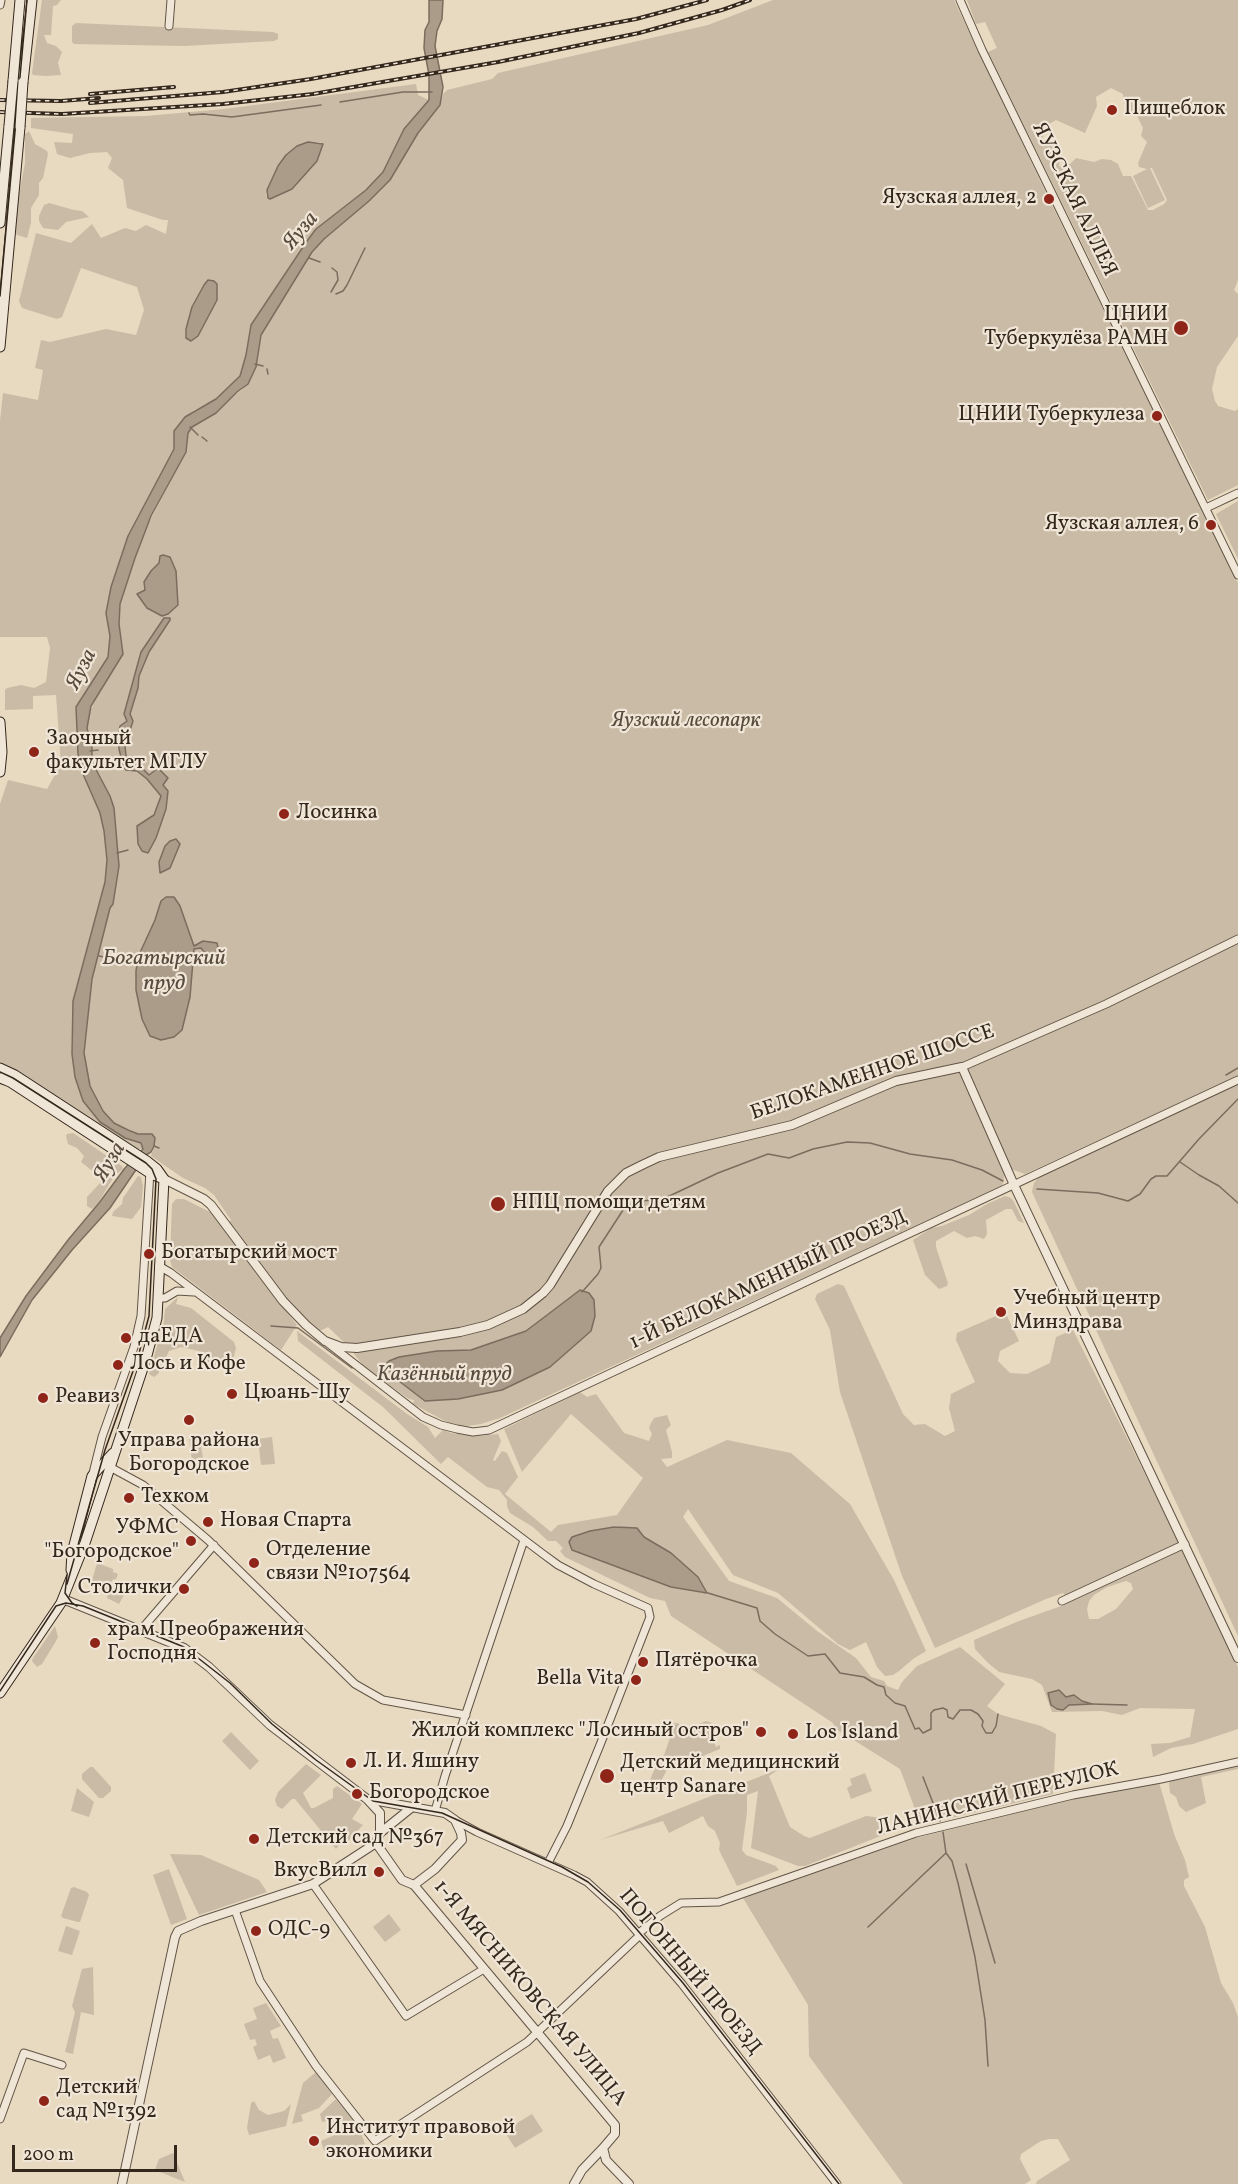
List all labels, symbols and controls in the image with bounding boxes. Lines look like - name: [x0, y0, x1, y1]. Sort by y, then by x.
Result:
- place label: Пищеблок: [1124, 97, 1226, 123]
- marker: Пищеблок: [1105, 103, 1119, 117]
- street label: ЯУЗСКАЯ АЛЛЕЯ: [1025, 119, 1121, 281]
- place label: Яузская аллея, 2: [882, 186, 1037, 212]
- marker: Яузская аллея, 2: [1042, 192, 1056, 206]
- water label: Яуза: [278, 208, 326, 256]
- place label: ЦНИИ Туберкулёза РАМН: [984, 303, 1168, 353]
- marker: ЦНИИ Туберкулёза РАМН: [1172, 319, 1190, 337]
- place label: ЦНИИ Туберкулеза: [958, 403, 1145, 429]
- marker: ЦНИИ Туберкулеза: [1150, 409, 1164, 423]
- place label: Яузская аллея, 6: [1045, 512, 1199, 538]
- marker: Яузская аллея, 6: [1204, 518, 1218, 532]
- water label: Яуза: [62, 645, 104, 695]
- park label: Яузский лесопарк: [612, 709, 760, 735]
- place label: Заочный факультет МГЛУ: [46, 727, 207, 777]
- marker: Заочный факультет МГЛУ: [27, 745, 41, 759]
- place label: Лосинка: [296, 801, 378, 827]
- marker: Лосинка: [277, 807, 291, 821]
- water label: Богатырский пруд: [102, 947, 226, 998]
- street label: БЕЛОКАМЕННОЕ ШОССЕ: [748, 1020, 998, 1128]
- water label: Яуза: [89, 1138, 133, 1188]
- place label: НПЦ помощи детям: [512, 1191, 706, 1217]
- marker: НПЦ помощи детям: [489, 1195, 507, 1213]
- street label: 1-Й БЕЛОКАМЕННЫЙ ПРОЕЗД: [626, 1205, 912, 1357]
- place label: Богатырский мост: [161, 1241, 337, 1267]
- marker: Богатырский мост: [142, 1247, 156, 1261]
- place label: Учебный центр Минздрава: [1013, 1287, 1161, 1337]
- marker: Учебный центр Минздрава: [994, 1305, 1008, 1319]
- place label: даЕДА: [138, 1325, 203, 1351]
- marker: даЕДА: [119, 1331, 133, 1345]
- place label: Лось и Кофе: [130, 1352, 246, 1378]
- marker: Лось и Кофе: [111, 1358, 125, 1372]
- water label: Казённый пруд: [377, 1363, 511, 1389]
- place label: Цюань-Шу: [244, 1381, 350, 1407]
- place label: Реавиз: [55, 1385, 120, 1411]
- marker: Цюань-Шу: [225, 1387, 239, 1401]
- marker: Реавиз: [36, 1391, 50, 1405]
- marker: Управа района Богородское: [182, 1413, 196, 1427]
- place label: Управа района Богородское: [118, 1429, 260, 1479]
- place label: Техком: [141, 1485, 209, 1511]
- marker: Техком: [122, 1491, 136, 1505]
- place label: Новая Спарта: [220, 1509, 352, 1535]
- marker: Новая Спарта: [201, 1515, 215, 1529]
- place label: УФМС "Богородское": [44, 1516, 179, 1566]
- marker: УФМС "Богородское": [184, 1534, 198, 1548]
- place label: Отделение связи №107564: [266, 1538, 411, 1588]
- marker: Отделение связи №107564: [247, 1556, 261, 1570]
- place label: Столички: [78, 1576, 172, 1602]
- marker: Столички: [177, 1582, 191, 1596]
- place label: храм Преображения Господня: [107, 1618, 304, 1668]
- marker: храм Преображения Господня: [88, 1636, 102, 1650]
- place label: Пятёрочка: [655, 1649, 758, 1675]
- marker: Пятёрочка: [636, 1655, 650, 1669]
- place label: Bella Vita: [536, 1667, 624, 1693]
- marker: Bella Vita: [629, 1673, 643, 1687]
- place label: Жилой комплекс "Лосиный остров": [411, 1719, 749, 1745]
- place label: Los Island: [805, 1721, 899, 1747]
- marker: Жилой комплекс "Лосиный остров": [754, 1725, 768, 1739]
- marker: Los Island: [786, 1727, 800, 1741]
- place label: Л. И. Яшину: [363, 1750, 479, 1776]
- place label: Детский медицинский центр Sanare: [620, 1751, 840, 1801]
- marker: Л. И. Яшину: [344, 1756, 358, 1770]
- street label: ЛАНИНСКИЙ ПЕРЕУЛОК: [874, 1758, 1122, 1842]
- marker: Детский медицинский центр Sanare: [598, 1767, 616, 1785]
- place label: Богородское: [369, 1781, 490, 1807]
- marker: Богородское: [350, 1787, 364, 1801]
- place label: Детский сад №367: [266, 1826, 444, 1852]
- marker: Детский сад №367: [247, 1832, 261, 1846]
- place label: ВкусВилл: [273, 1859, 367, 1885]
- marker: ВкусВилл: [372, 1865, 386, 1879]
- street label: 1-Я МЯСНИКОВСКАЯ УЛИЦА: [427, 1876, 631, 2112]
- street label: ПОГОННЫЙ ПРОЕЗД: [612, 1885, 766, 2061]
- place label: ОДС-9: [268, 1918, 330, 1944]
- marker: ОДС-9: [249, 1924, 263, 1938]
- place label: Детский сад №1392: [56, 2076, 157, 2126]
- marker: Детский сад №1392: [37, 2094, 51, 2108]
- place label: Институт правовой экономики: [326, 2116, 515, 2166]
- scale bar: [15, 2133, 180, 2171]
- marker: Институт правовой экономики: [307, 2134, 321, 2148]
- text: 200 m: [23, 2143, 74, 2168]

